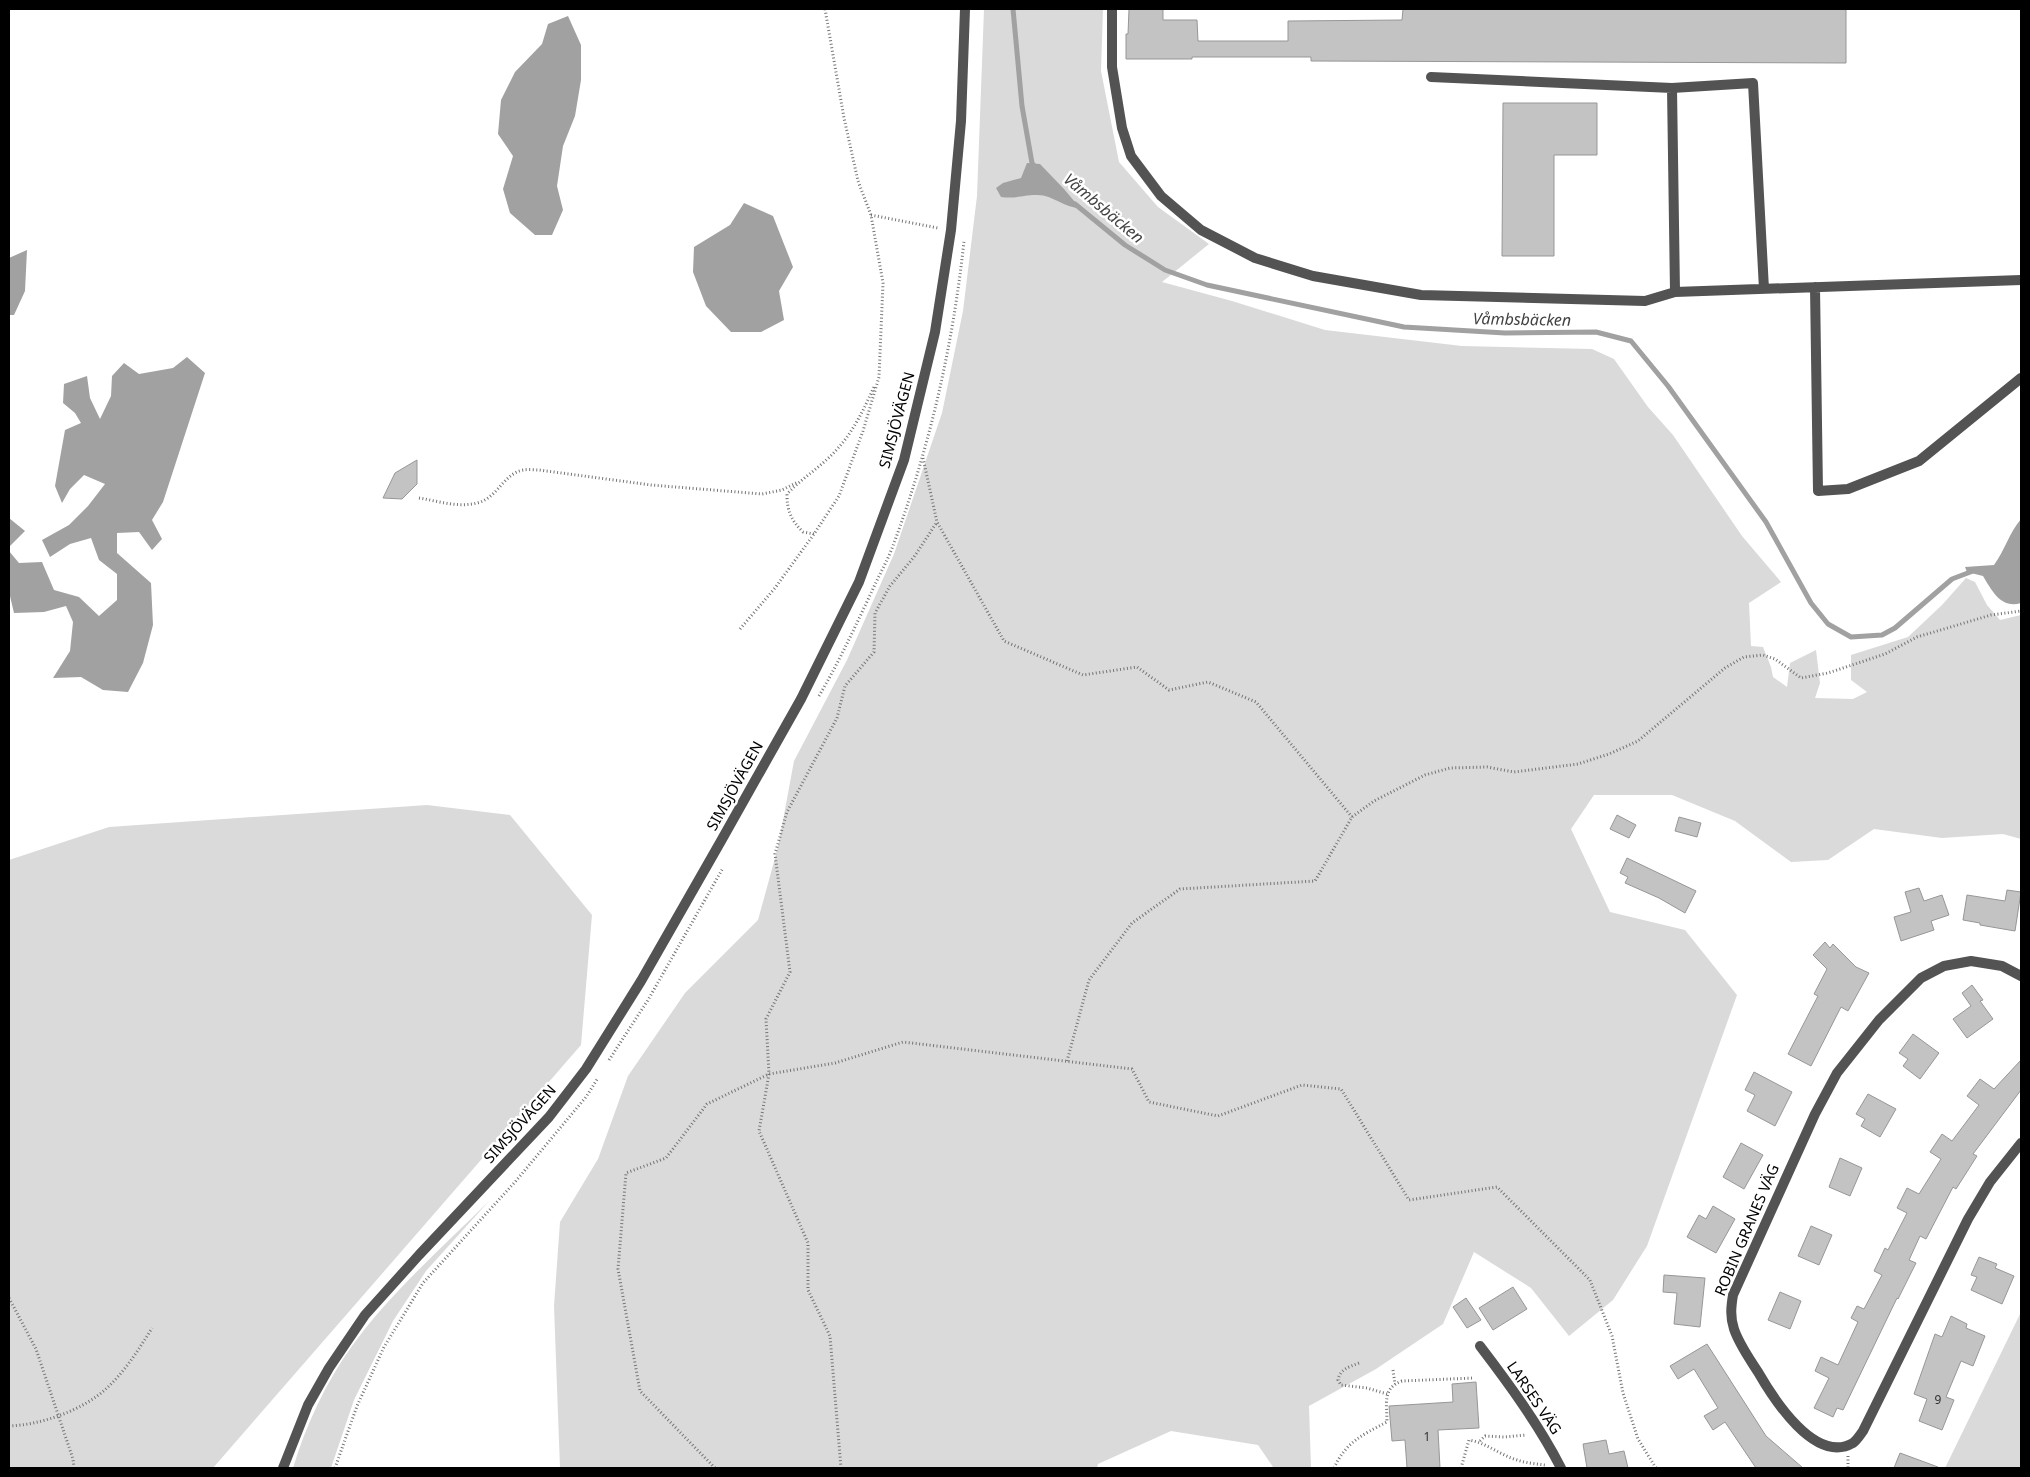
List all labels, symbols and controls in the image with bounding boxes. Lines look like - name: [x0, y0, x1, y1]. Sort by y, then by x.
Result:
- water label: Våmbsbäcken: [1059, 168, 1149, 248]
- water label: Våmbsbäcken: [1473, 307, 1571, 331]
- street label: SIMSJÖVÄGEN: [874, 369, 919, 470]
- street label: SIMSJÖVÄGEN: [701, 737, 767, 834]
- street label: SIMSJÖVÄGEN: [479, 1080, 560, 1167]
- street label: ROBIN GRANES VÄG: [1709, 1161, 1783, 1299]
- street label: LARSES VÄG: [1503, 1357, 1567, 1438]
- house number: 9: [1935, 1391, 1942, 1408]
- house number: 1: [1424, 1428, 1430, 1445]

